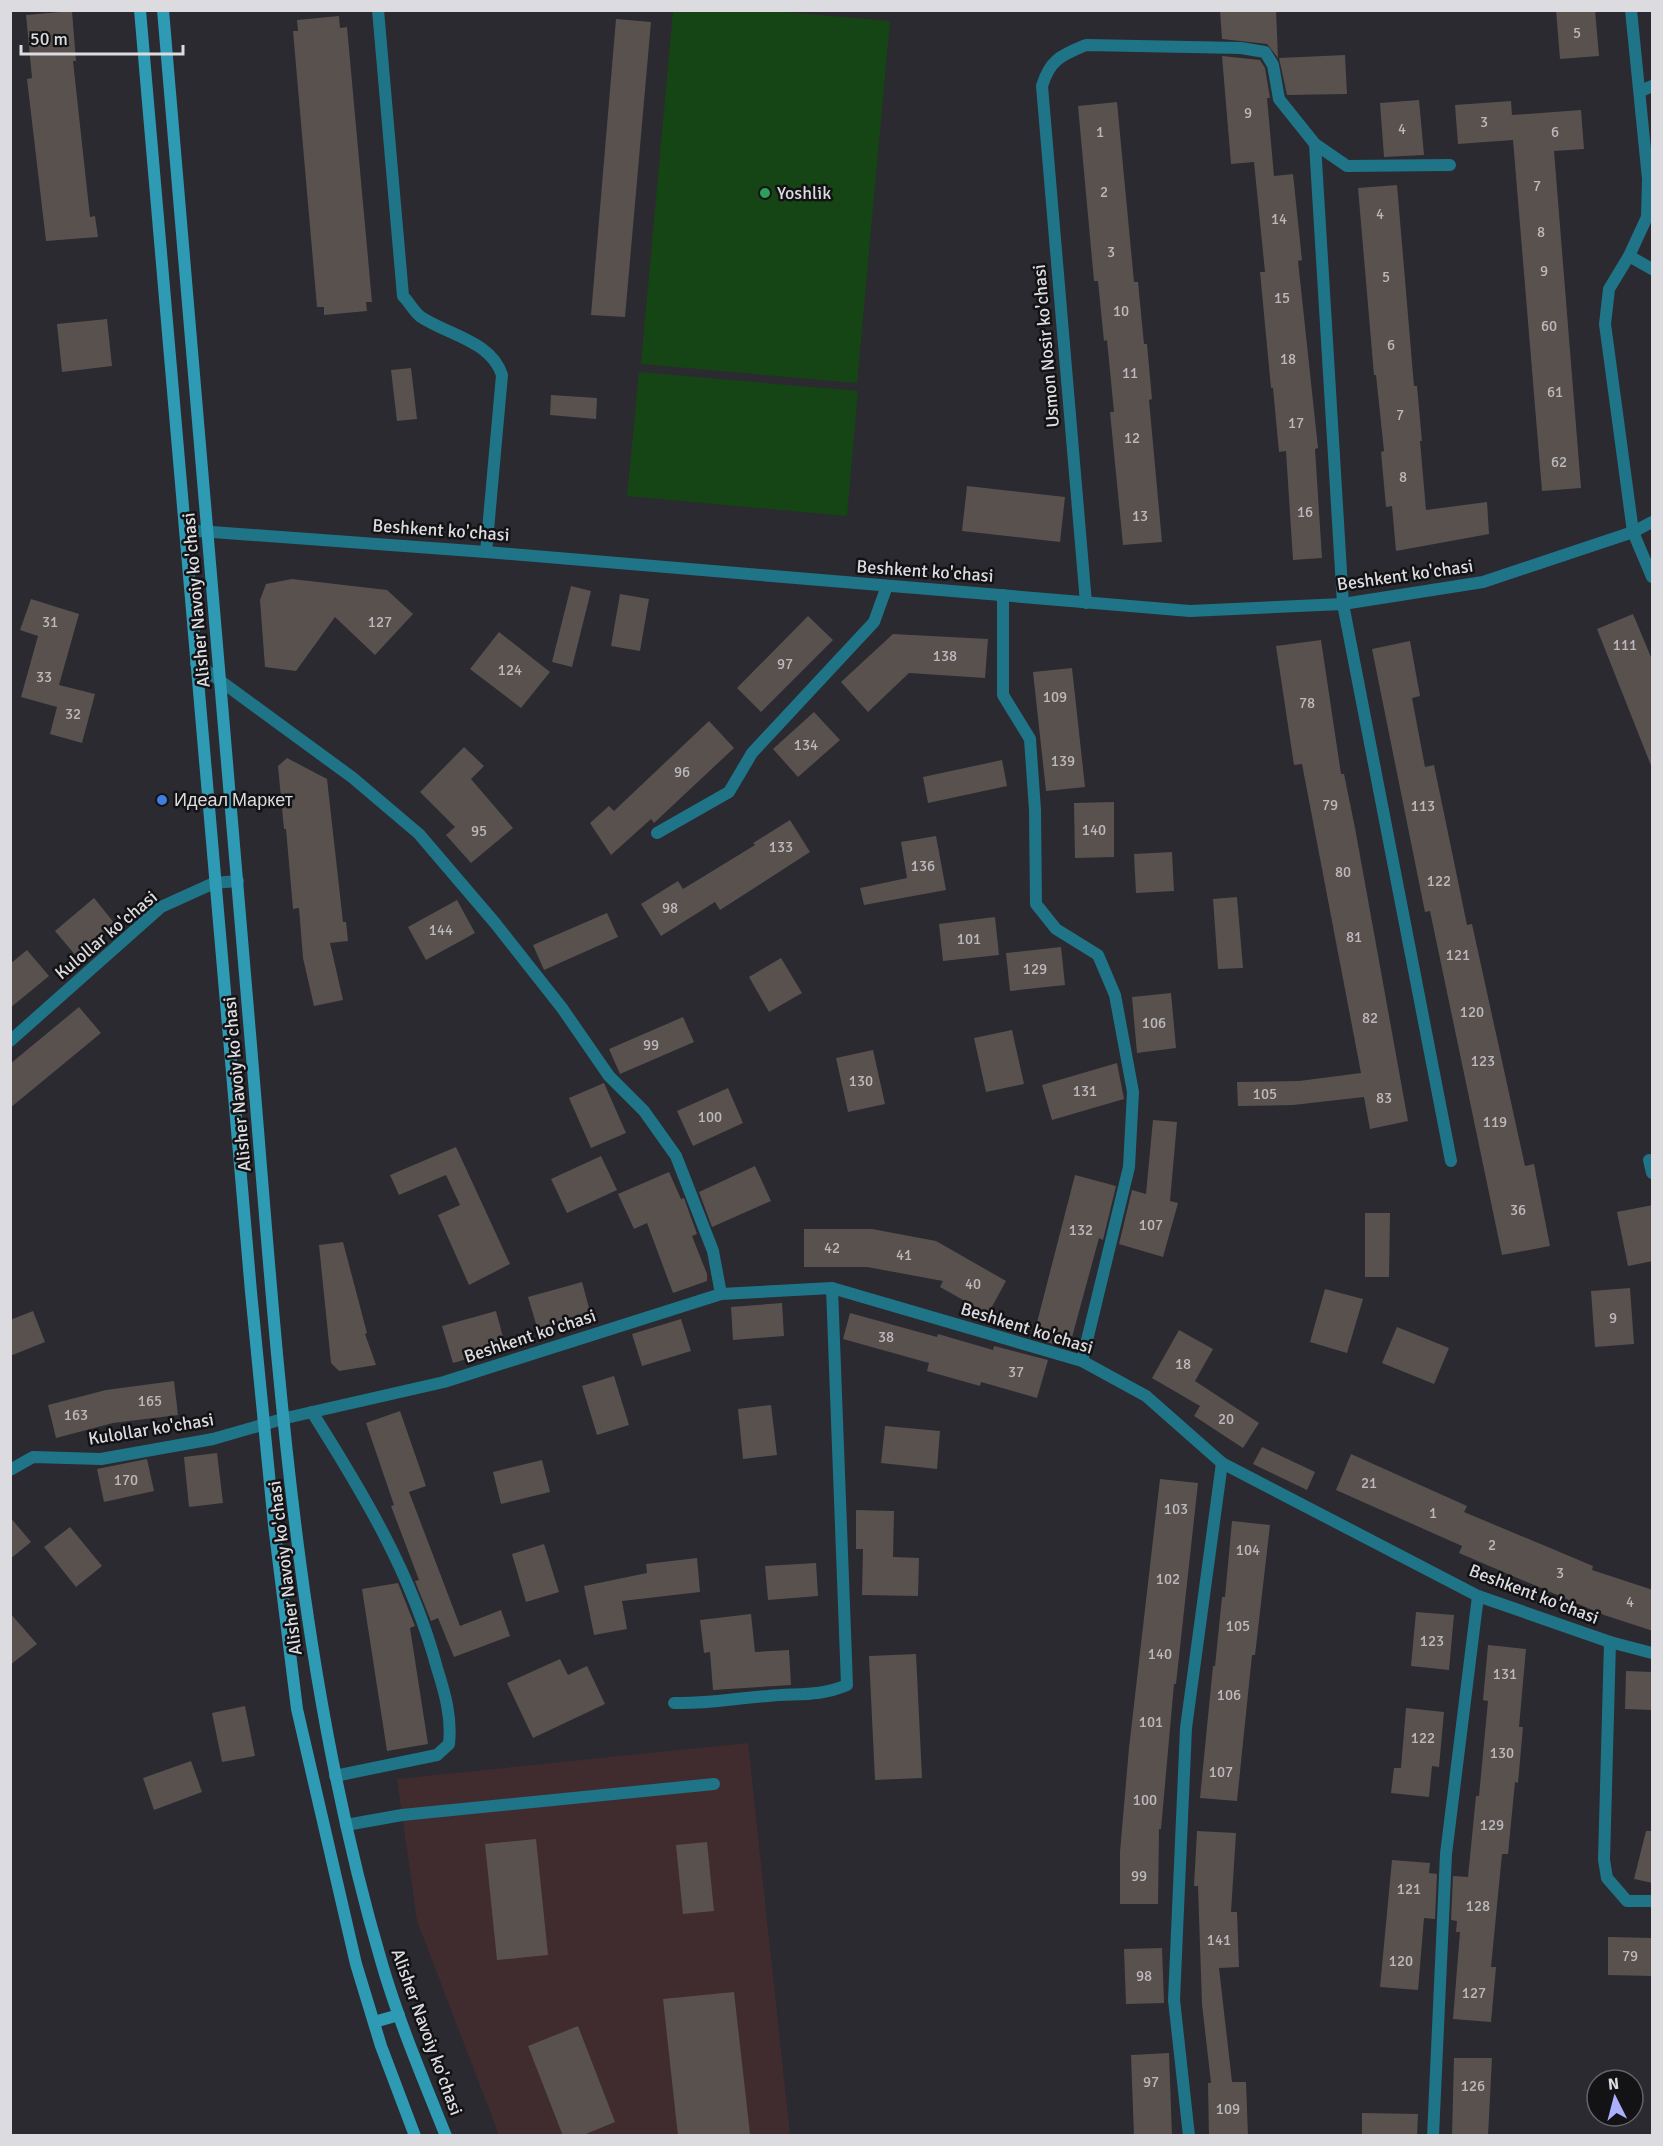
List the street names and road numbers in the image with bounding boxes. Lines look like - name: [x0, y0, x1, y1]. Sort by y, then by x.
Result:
- street label: Usmon Nosir ko'chasi: [1028, 263, 1064, 429]
- street label: Alisher Navoiy ko'chasi: [177, 512, 215, 688]
- street label: Beshkent ko'chasi: [372, 514, 510, 546]
- street label: Beshkent ko'chasi: [856, 555, 994, 587]
- street label: Beshkent ko'chasi: [1335, 555, 1475, 595]
- street label: Kulollar ko'chasi: [50, 886, 162, 984]
- street label: Alisher Navoiy ko'chasi: [218, 996, 256, 1172]
- street label: Beshkent ko'chasi: [958, 1297, 1096, 1359]
- street label: Beshkent ko'chasi: [461, 1304, 599, 1368]
- street label: Kulollar ko'chasi: [87, 1408, 215, 1450]
- street label: Alisher Navoiy ko'chasi: [263, 1480, 307, 1656]
- street label: Beshkent ko'chasi: [1466, 1559, 1602, 1629]
- street label: Alisher Navoiy ko'chasi: [387, 1946, 467, 2118]

